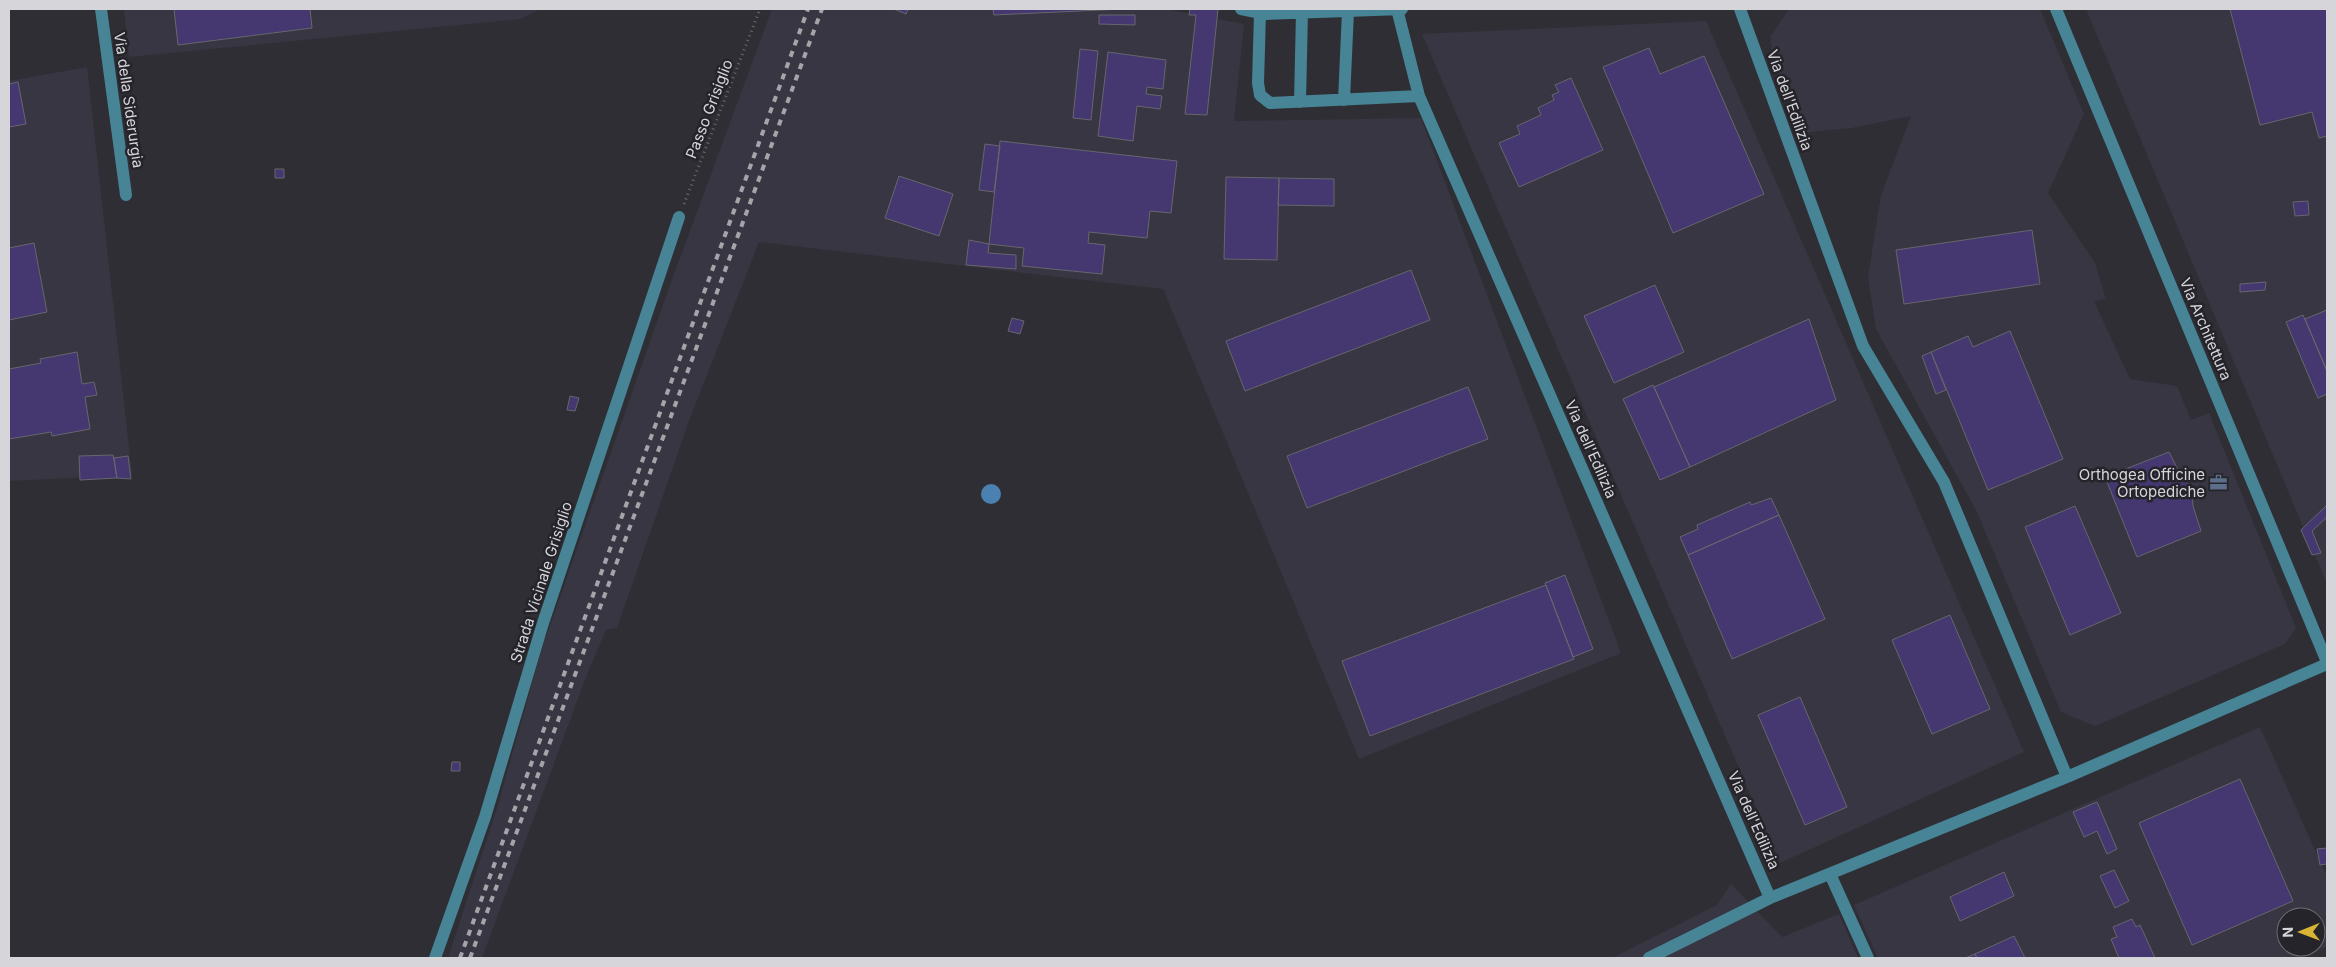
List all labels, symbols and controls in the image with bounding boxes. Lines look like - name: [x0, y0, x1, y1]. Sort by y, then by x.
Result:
- street label: Via della Siderurgia: [110, 31, 148, 169]
- street label: Via dell'Edilizia: [1763, 47, 1817, 153]
- street label: Passo Grisiglio: [681, 57, 737, 161]
- street label: Via Architettura: [2176, 275, 2236, 383]
- street label: Via dell'Edilizia: [1561, 397, 1621, 501]
- place label: Orthogea Officine Ortopediche: [2079, 465, 2205, 501]
- office icon: Orthogea Officine Ortopediche: [2209, 473, 2229, 493]
- street label: Strada Vicinale Grisiglio: [506, 499, 576, 665]
- street label: Via dell'Edilizia: [1724, 768, 1784, 872]
- north arrow: [2276, 907, 2326, 957]
- text: N: [2279, 927, 2296, 938]

